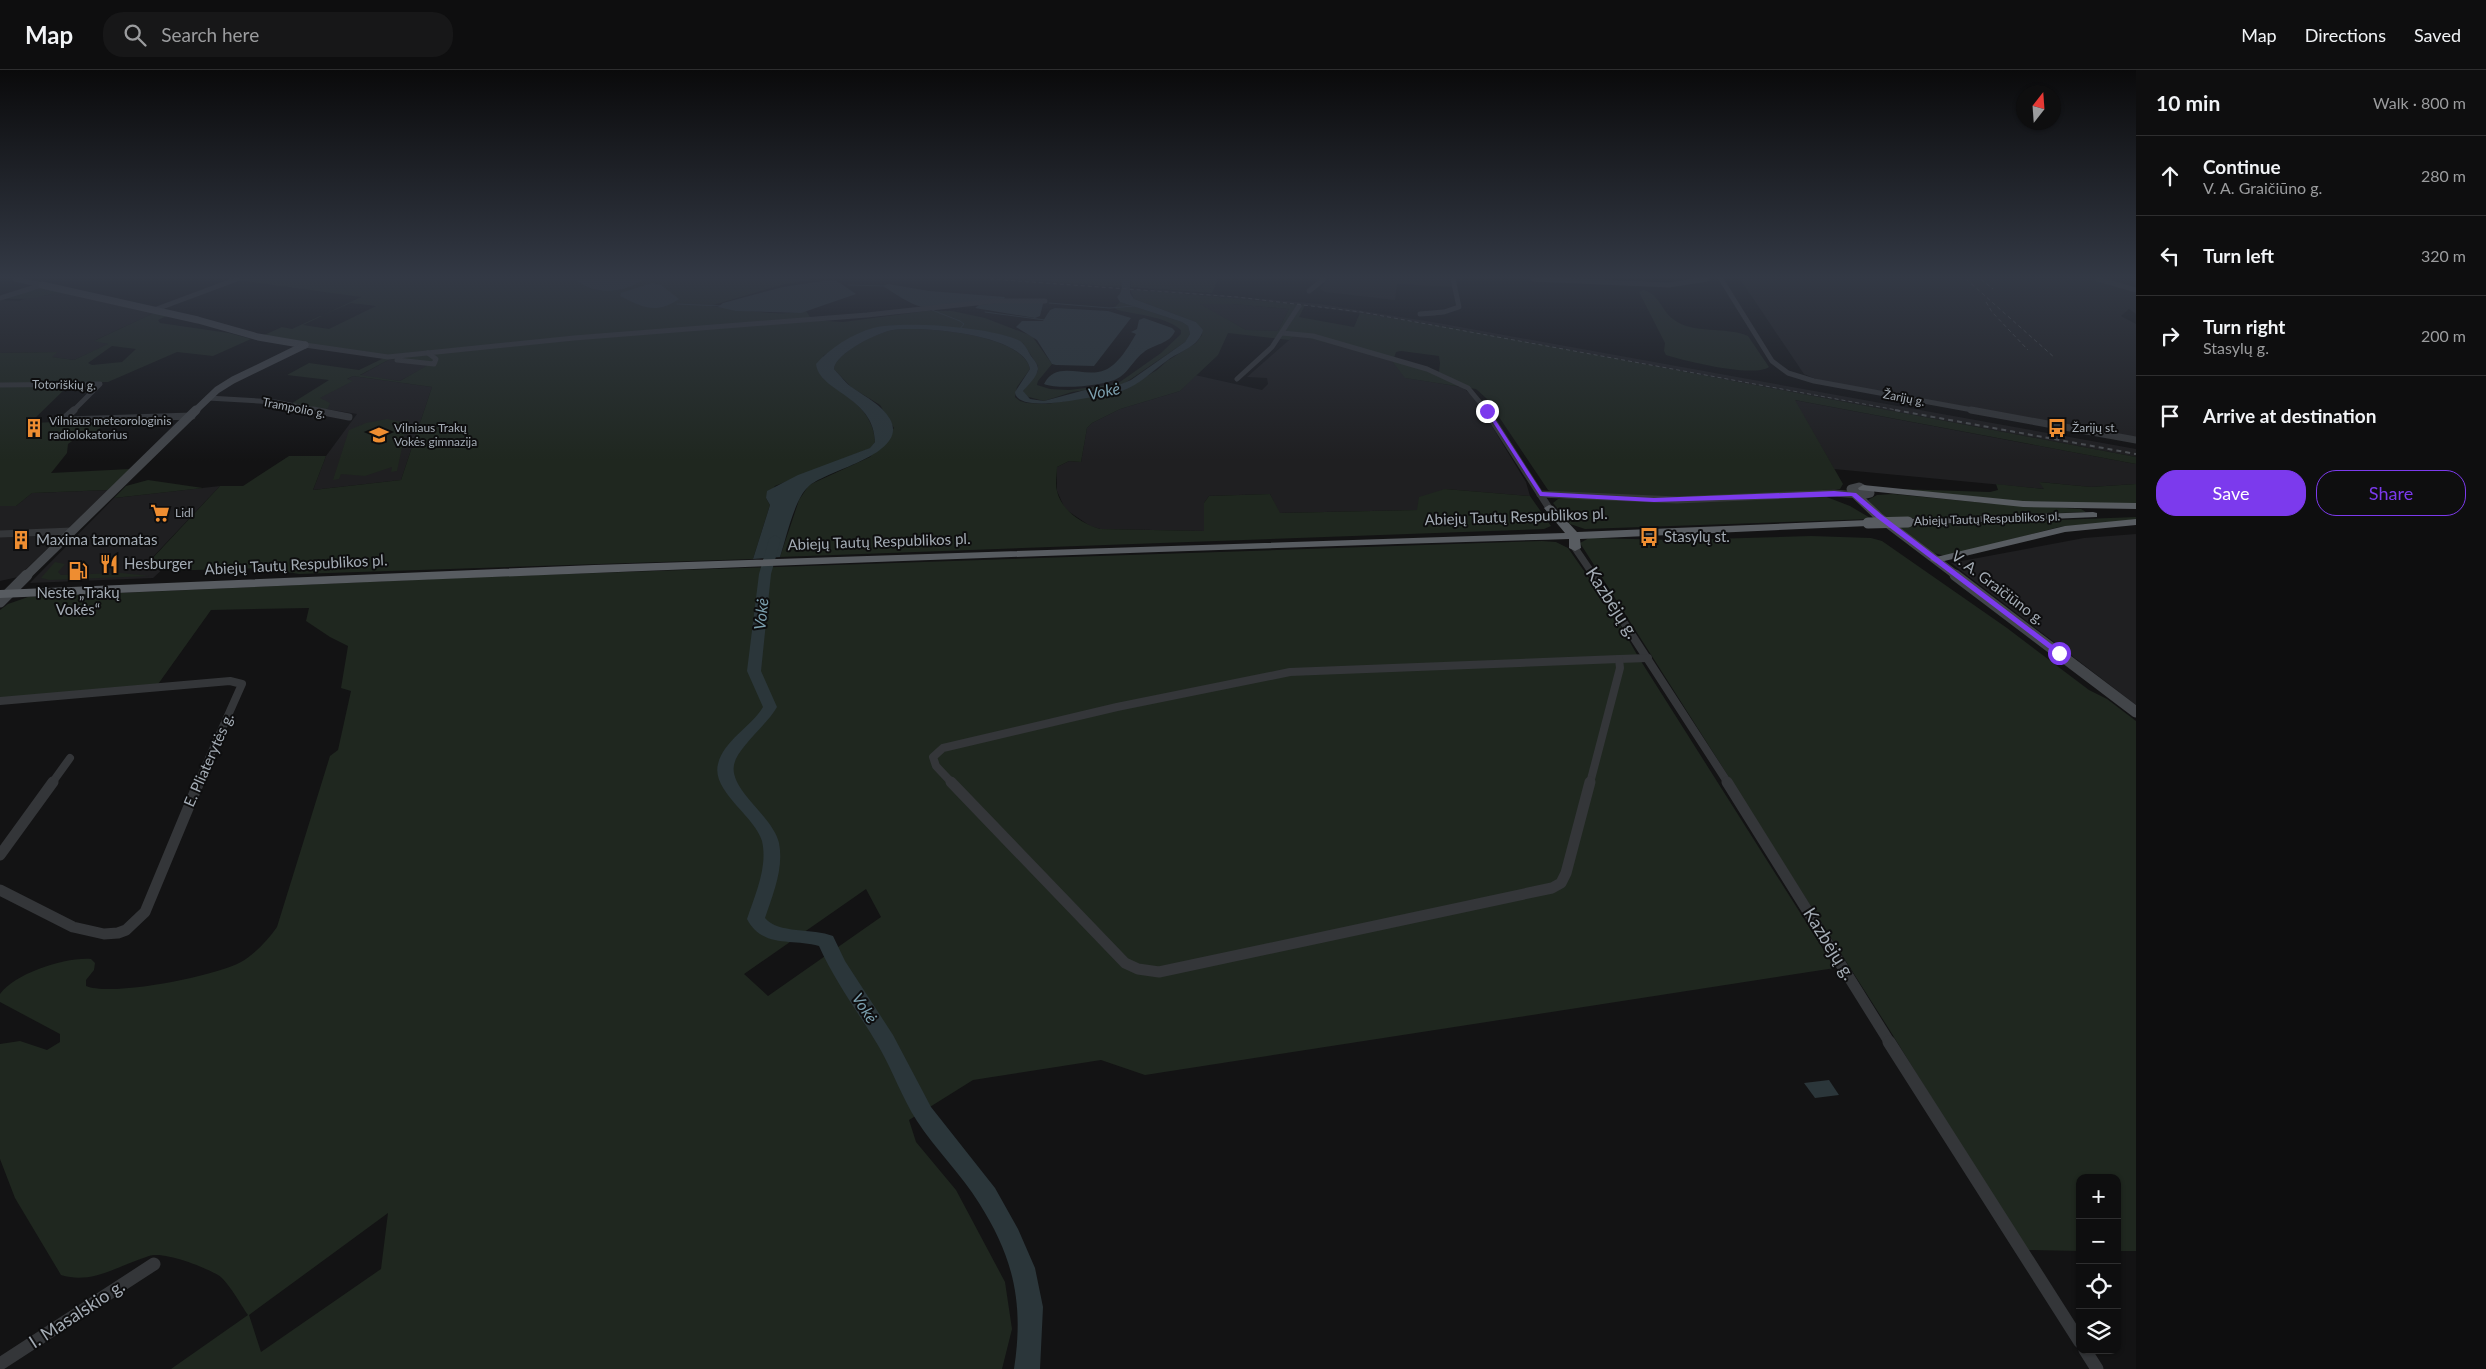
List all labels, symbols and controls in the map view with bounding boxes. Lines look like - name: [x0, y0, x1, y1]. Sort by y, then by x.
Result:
- search box: [103, 12, 453, 57]
- text: Map: [25, 20, 73, 49]
- icon: search: [121, 21, 149, 49]
- text: Search here: [161, 23, 259, 46]
- text: Map: [2241, 24, 2277, 46]
- text: Directions: [2305, 24, 2386, 46]
- text: Saved: [2414, 24, 2461, 46]
- north arrow: [2016, 85, 2061, 130]
- text: 10 min: [2156, 90, 2220, 115]
- text: Walk · 800 m: [2373, 93, 2466, 112]
- text: Continue: [2203, 155, 2281, 178]
- icon: ahead: [2156, 162, 2184, 190]
- text: 280 m: [2421, 166, 2466, 185]
- text: V. A. Graičiūno g.: [2203, 178, 2322, 197]
- icon: left: [2156, 242, 2184, 270]
- text: Turn left: [2203, 244, 2274, 267]
- text: 320 m: [2421, 246, 2466, 265]
- text: Turn right: [2203, 315, 2285, 338]
- icon: right: [2156, 322, 2184, 350]
- text: 200 m: [2421, 326, 2466, 345]
- text: Stasylų g.: [2203, 338, 2269, 357]
- street label: Totoriškių g.: [32, 376, 96, 393]
- water label: Vokė: [1086, 378, 1122, 403]
- street label: Žarijų g.: [1882, 386, 1926, 409]
- street label: Trampolio g.: [261, 394, 327, 421]
- route end: [1476, 400, 1499, 423]
- icon: arrive: [2156, 402, 2184, 430]
- text: Arrive at destination: [2203, 404, 2376, 427]
- place label: Vilniaus meteorologinis radiolokatorius: [49, 413, 171, 442]
- building icon: Vilniaus meteorologinis radiolokatorius: [23, 417, 45, 439]
- bus stop icon: Žarijų st.: [2046, 417, 2068, 439]
- place label: Vilniaus Trakų Vokės gimnazija: [394, 420, 477, 449]
- place label: Žarijų st.: [2072, 420, 2118, 435]
- school or university icon: Vilniaus Trakų Vokės gimnazija: [368, 424, 390, 446]
- button: Save: [2156, 470, 2306, 516]
- button: Share: [2316, 470, 2466, 516]
- supermarket icon: Lidl: [149, 502, 171, 524]
- street label: Abiejų Tautų Respublikos pl.: [1424, 504, 1608, 528]
- place label: Lidl: [175, 505, 194, 520]
- street label: Abiejų Tautų Respublikos pl.: [1914, 508, 2061, 529]
- bus stop icon: Stasylų st.: [1638, 526, 1660, 548]
- place label: Stasylų st.: [1664, 527, 1730, 545]
- building icon: Maxima taromatas: [10, 529, 32, 551]
- street label: Abiejų Tautų Respublikos pl.: [787, 529, 971, 553]
- place label: Maxima taromatas: [36, 530, 157, 548]
- street label: V. A. Graičiūno g.: [1949, 546, 2049, 628]
- street label: Abiejų Tautų Respublikos pl.: [204, 550, 388, 578]
- restaurant icon: Hesburger: [98, 553, 120, 575]
- place label: Hesburger: [124, 554, 193, 572]
- fuel station icon: Neste „Trakų Vokės“: [67, 560, 89, 582]
- street label: Kazbėjų g.: [1582, 562, 1644, 642]
- place label: Neste „Trakų Vokės“: [36, 583, 120, 618]
- water label: Vokė: [749, 597, 772, 631]
- route start: [2048, 642, 2071, 665]
- street label: E. Pliaterytės g.: [179, 710, 237, 809]
- street label: Kazbėjų g.: [1799, 903, 1861, 984]
- water label: Vokė: [849, 989, 882, 1027]
- map controls: [2076, 1174, 2121, 1354]
- button: +: [2076, 1174, 2121, 1219]
- button: −: [2076, 1219, 2121, 1264]
- button: locate: [2076, 1264, 2121, 1309]
- street label: I. Masalskio g.: [24, 1274, 129, 1352]
- button: layers: [2076, 1309, 2121, 1354]

